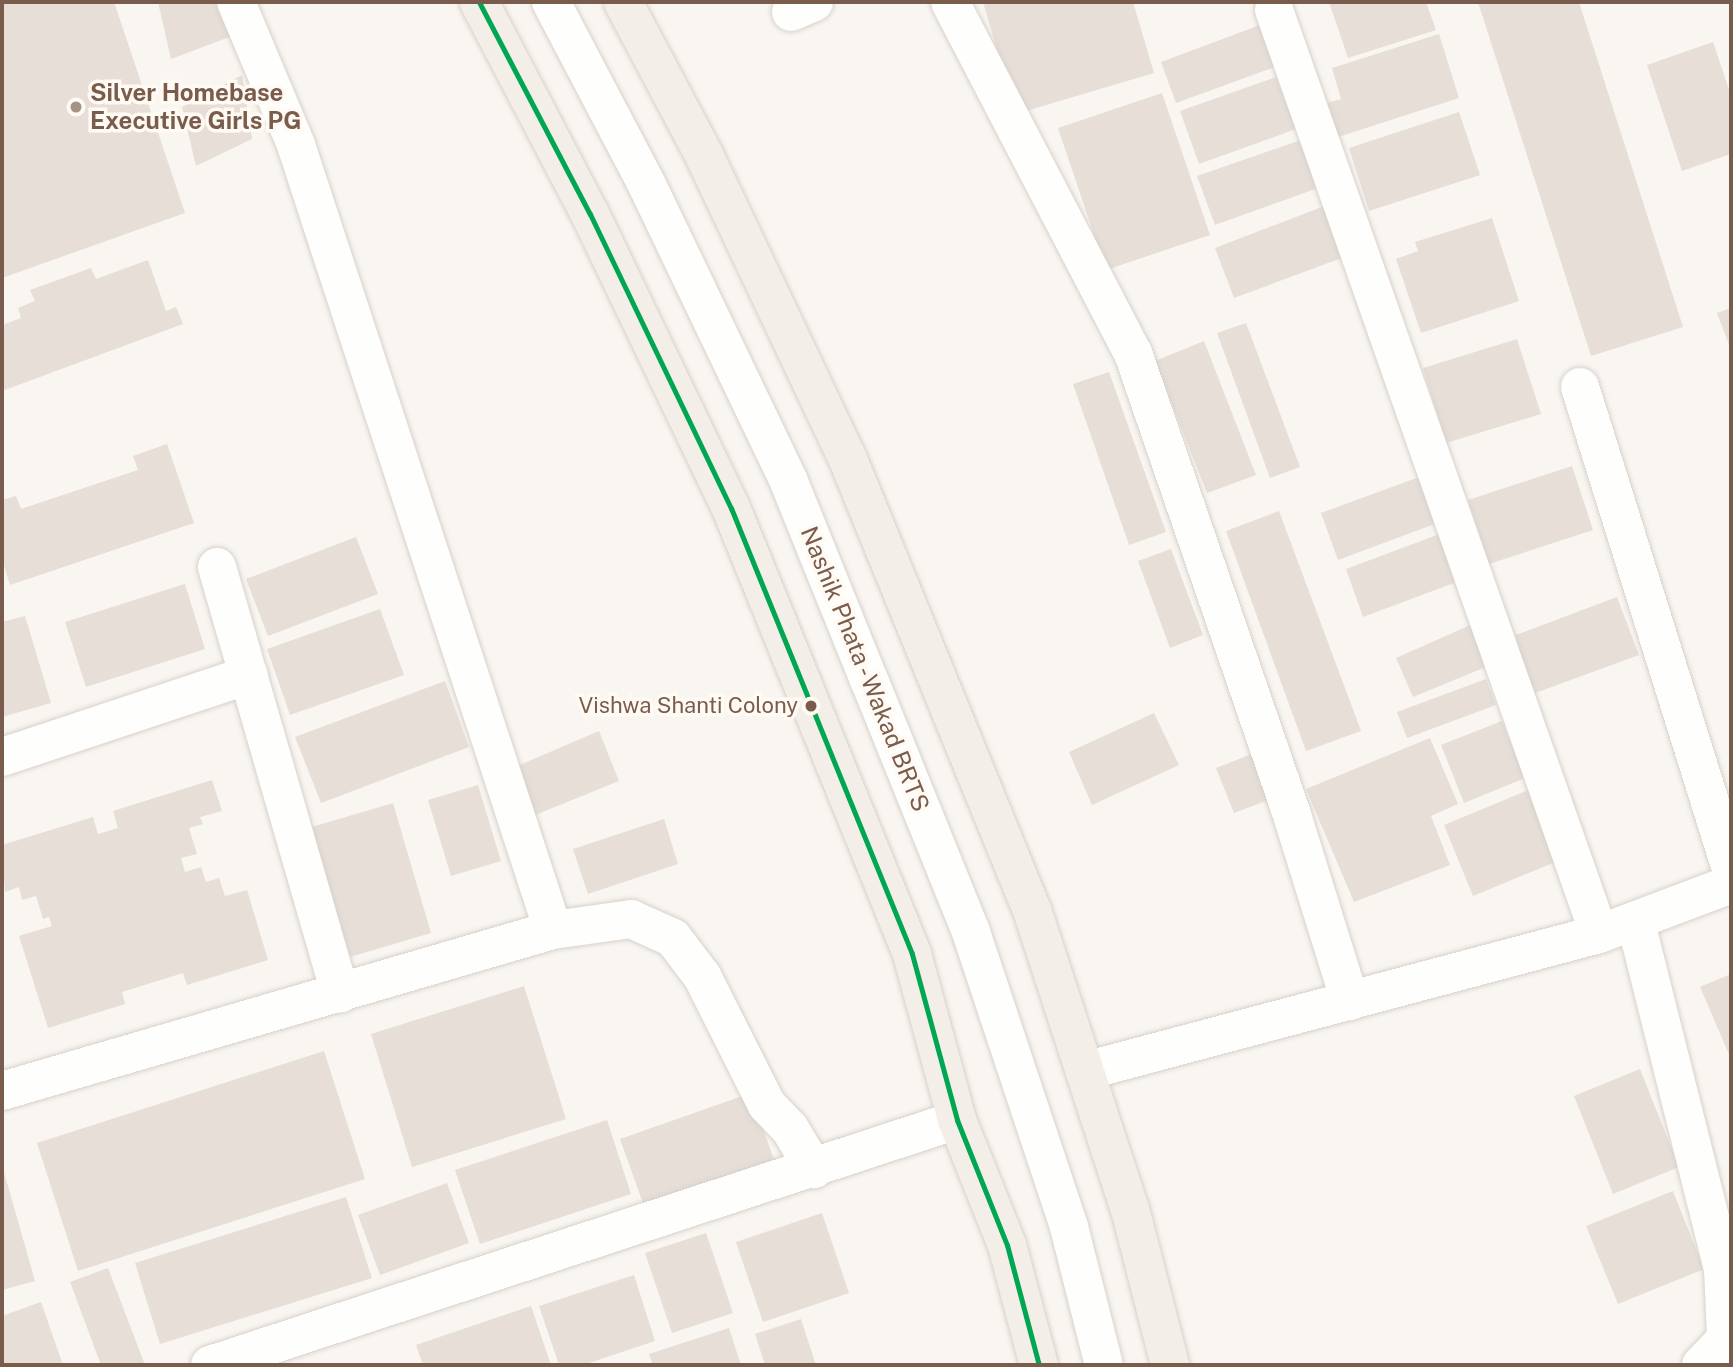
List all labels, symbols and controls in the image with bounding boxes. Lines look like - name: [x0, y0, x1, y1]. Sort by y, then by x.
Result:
- place label: Silver Homebase Executive Girls PG: [90, 79, 302, 135]
- marker: Silver Homebase Executive Girls PG: [68, 99, 84, 115]
- street label: Nashik Phata - Wakad BRTS: [793, 519, 937, 819]
- place label: Vishwa Shanti Colony: [579, 693, 798, 719]
- marker: Vishwa Shanti Colony: [804, 699, 818, 713]

